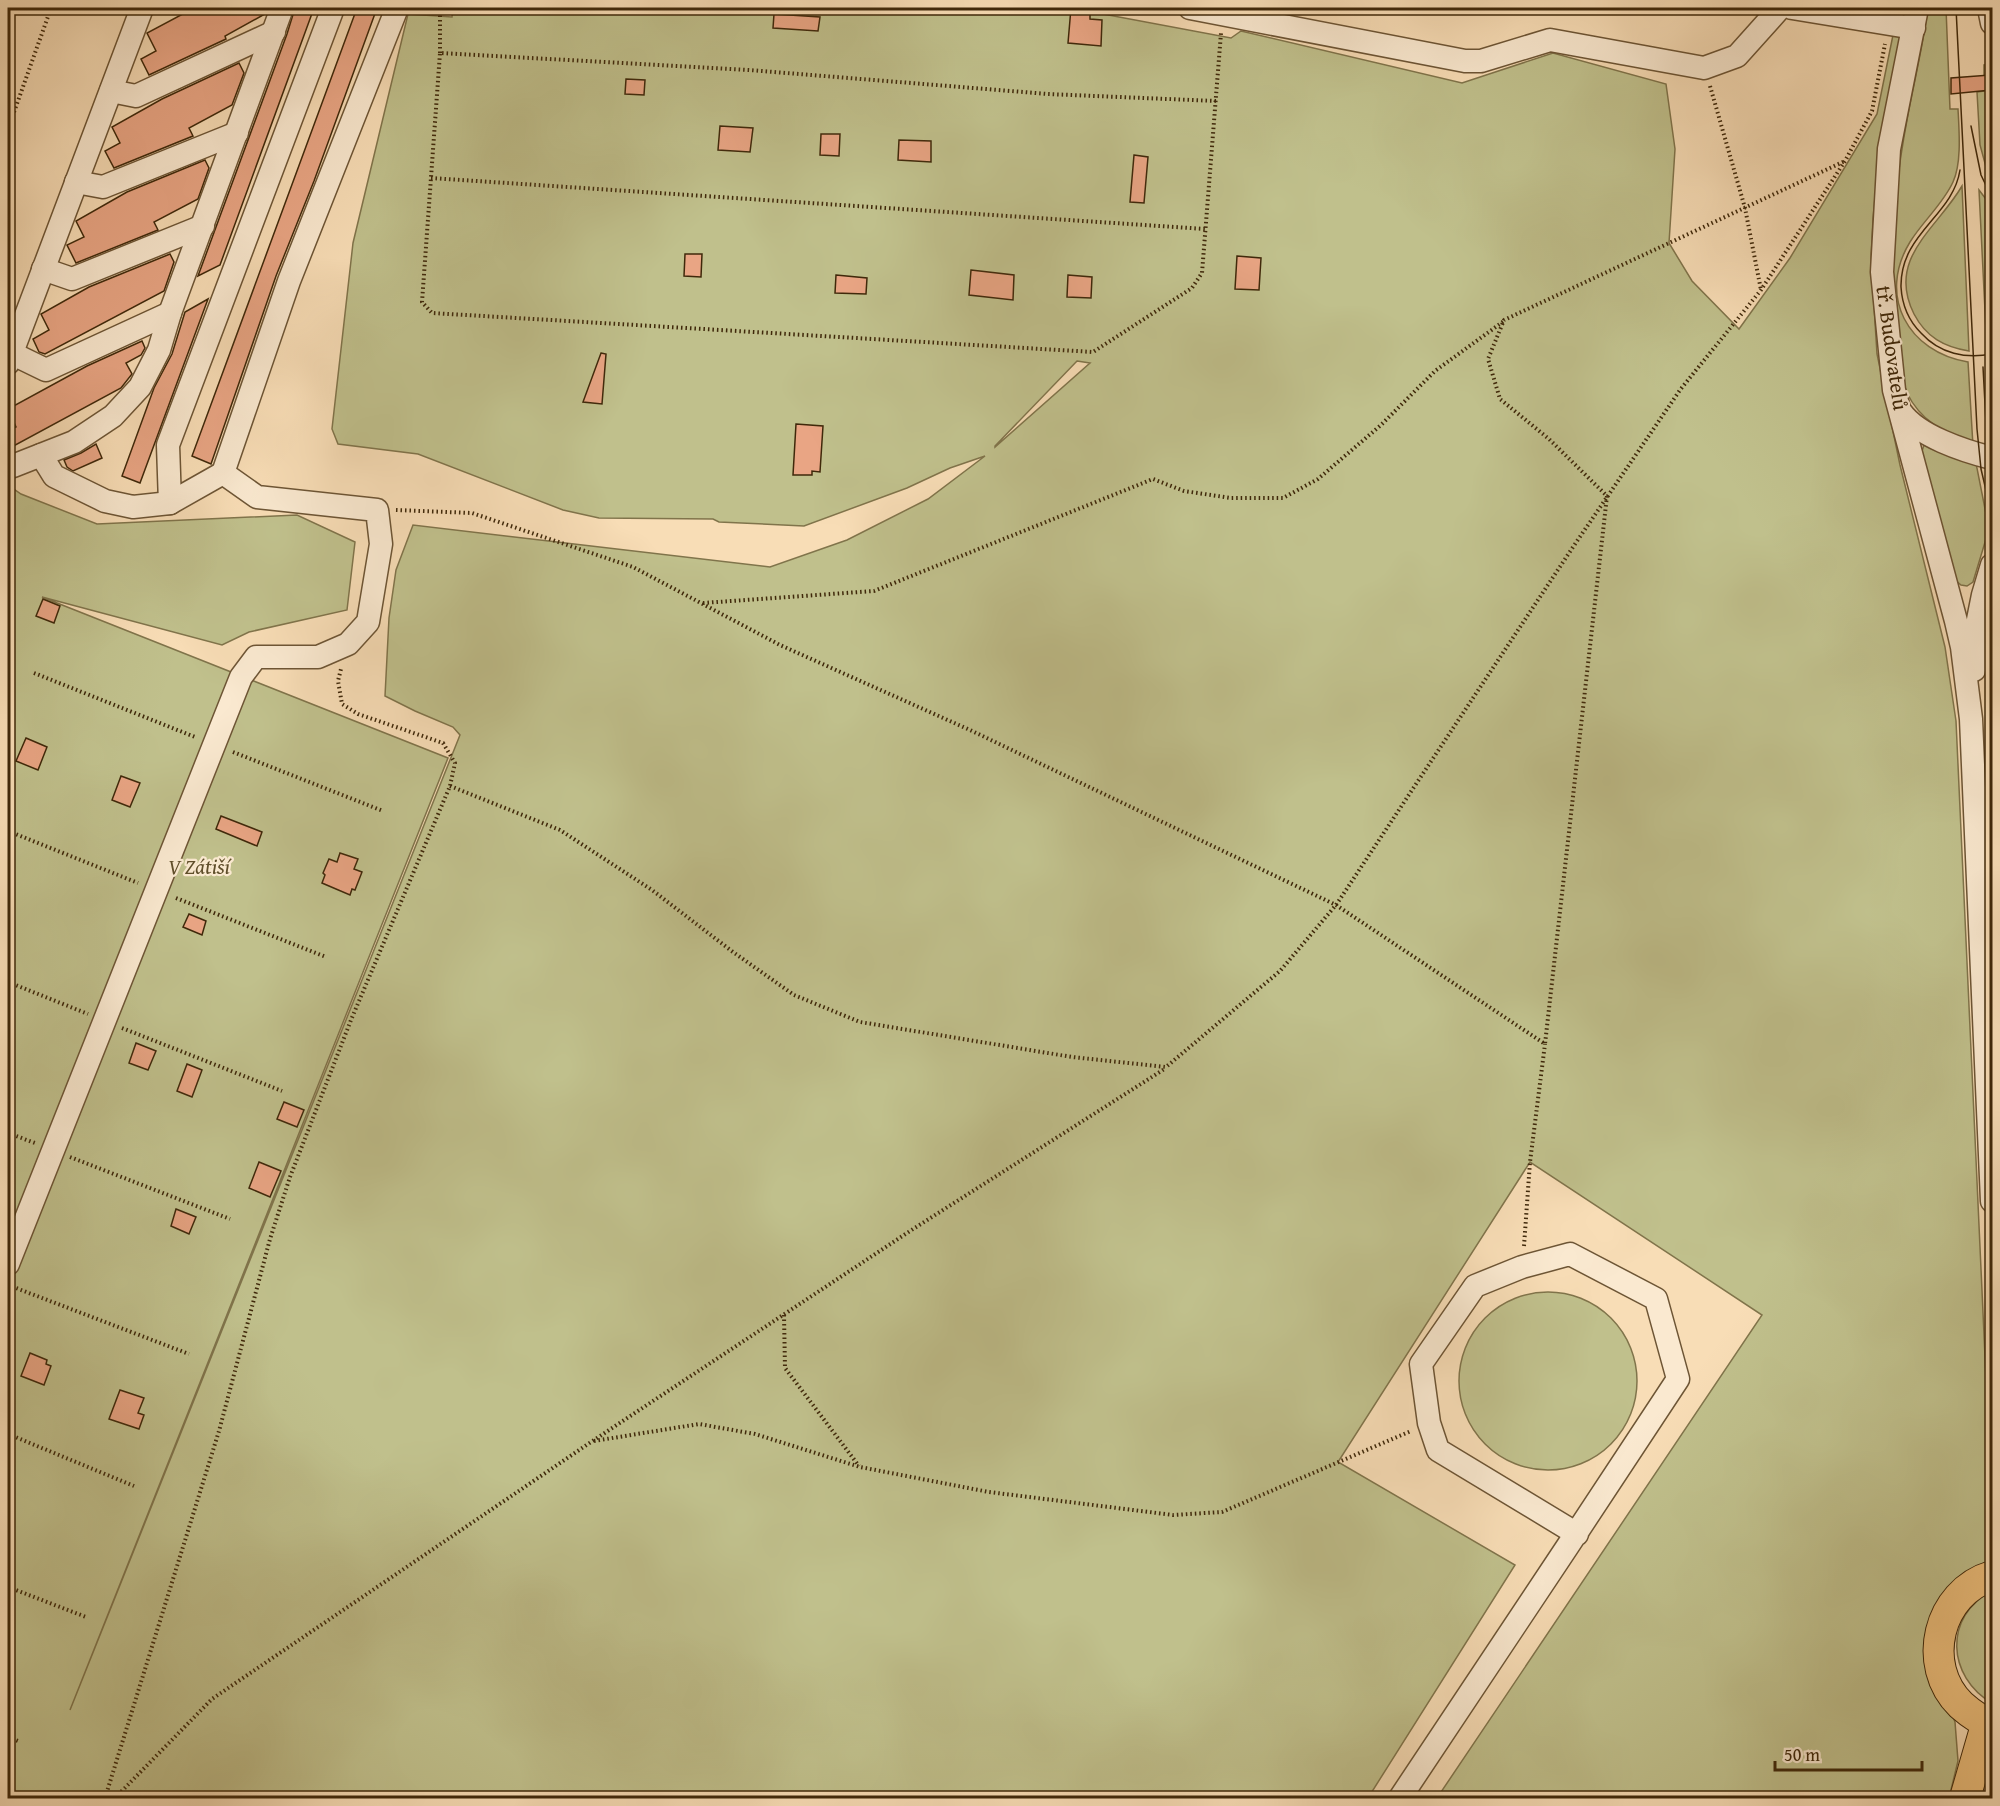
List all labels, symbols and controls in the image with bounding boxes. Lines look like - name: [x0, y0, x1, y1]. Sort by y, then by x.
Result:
- street label: tř. Budovatelů: [1868, 284, 1917, 413]
- park label: V Zátiší: [168, 851, 233, 882]
- scale bar: [1775, 1734, 1922, 1772]
- text: 50 m: [1784, 1741, 1820, 1768]

